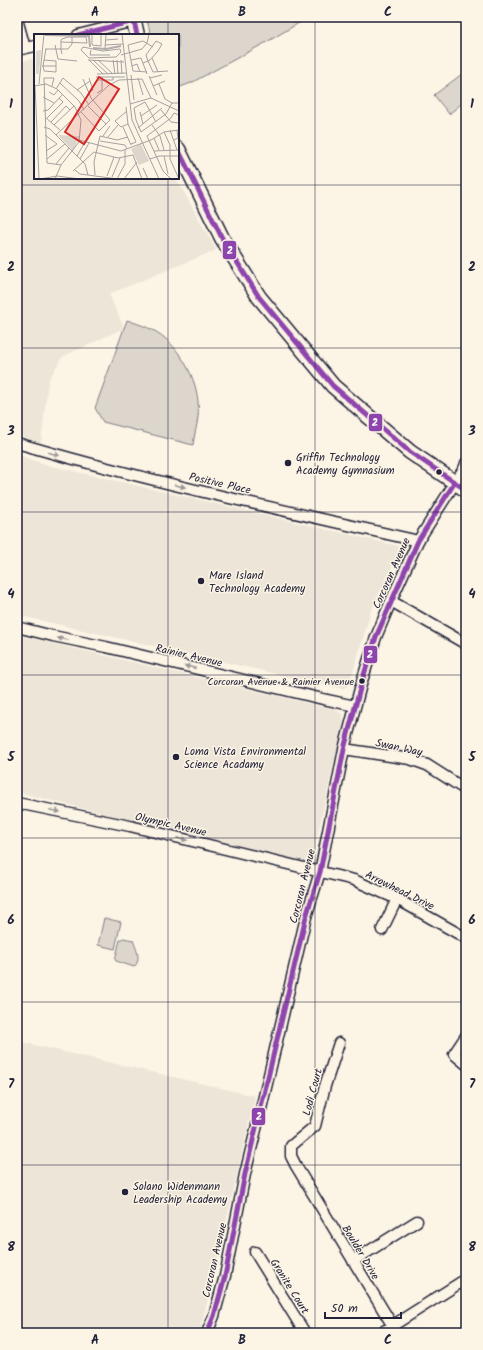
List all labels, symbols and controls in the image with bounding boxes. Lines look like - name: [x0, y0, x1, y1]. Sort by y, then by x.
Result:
- text: A: [91, 2, 99, 23]
- text: B: [238, 2, 246, 23]
- text: C: [384, 2, 392, 23]
- inset map: [34, 34, 179, 179]
- text: 1: [9, 94, 13, 115]
- text: 1: [470, 94, 474, 115]
- line badge: 2: [222, 240, 237, 260]
- text: 2: [227, 242, 233, 260]
- text: 2: [7, 257, 15, 278]
- text: 2: [468, 257, 476, 278]
- line badge: 2: [368, 413, 383, 432]
- text: 2: [372, 414, 378, 432]
- text: 3: [6, 421, 15, 442]
- text: 3: [467, 421, 476, 442]
- place label: Griffin Technology Academy Gymnasium: [296, 449, 395, 480]
- one-way arrow: [49, 451, 61, 457]
- marker: Griffin Technology Academy Gymnasium: [283, 458, 293, 468]
- unlabelled marker: [434, 467, 444, 477]
- street label: Positive Place: [187, 468, 252, 500]
- one-way arrow: [174, 483, 186, 489]
- street label: Corcoran Avenue: [368, 535, 416, 612]
- place label: Mare Island Technology Academy: [209, 567, 306, 598]
- marker: Mare Island Technology Academy: [196, 576, 206, 586]
- text: 4: [7, 584, 15, 605]
- text: 4: [468, 584, 476, 605]
- one-way arrow: [57, 635, 70, 641]
- street label: Rainier Avenue: [154, 640, 224, 672]
- line badge: 2: [363, 645, 378, 664]
- text: 2: [367, 646, 373, 664]
- one-way arrow: [184, 664, 196, 670]
- place label: Corcoran Avenue & Rainier Avenue: [207, 674, 354, 690]
- marker: Corcoran Avenue & Rainier Avenue: [357, 676, 367, 686]
- street label: Swan Way: [374, 734, 425, 762]
- place label: Loma Vista Environmental Science Acadamy: [184, 743, 306, 774]
- text: 5: [7, 747, 16, 768]
- text: 5: [468, 747, 477, 768]
- marker: Loma Vista Environmental Science Acadamy: [171, 752, 181, 762]
- one-way arrow: [49, 808, 61, 814]
- street label: Olympic Avenue: [133, 808, 208, 842]
- one-way arrow: [176, 836, 188, 842]
- street label: Corcoran Avenue: [285, 847, 321, 926]
- street label: Arrowhead Drive: [362, 866, 437, 915]
- text: 6: [7, 910, 15, 931]
- text: 6: [468, 910, 476, 931]
- street label: Lodi Court: [298, 1066, 328, 1118]
- text: 7: [8, 1074, 15, 1095]
- text: 7: [469, 1074, 476, 1095]
- line badge: 2: [251, 1107, 266, 1126]
- text: 2: [256, 1108, 262, 1126]
- place label: Solano Widenmann Leadership Academy: [133, 1178, 228, 1209]
- marker: Solano Widenmann Leadership Academy: [120, 1187, 130, 1197]
- street label: Corcoran Avenue: [198, 1221, 232, 1300]
- street label: Boulder Drive: [337, 1222, 384, 1284]
- text: 8: [7, 1237, 15, 1258]
- text: 8: [468, 1237, 476, 1258]
- street label: Granite Court: [265, 1255, 314, 1318]
- scale bar: [325, 1294, 401, 1320]
- text: 50 m: [331, 1299, 358, 1318]
- text: A: [91, 1330, 99, 1350]
- text: B: [238, 1330, 246, 1350]
- text: C: [384, 1330, 392, 1350]

